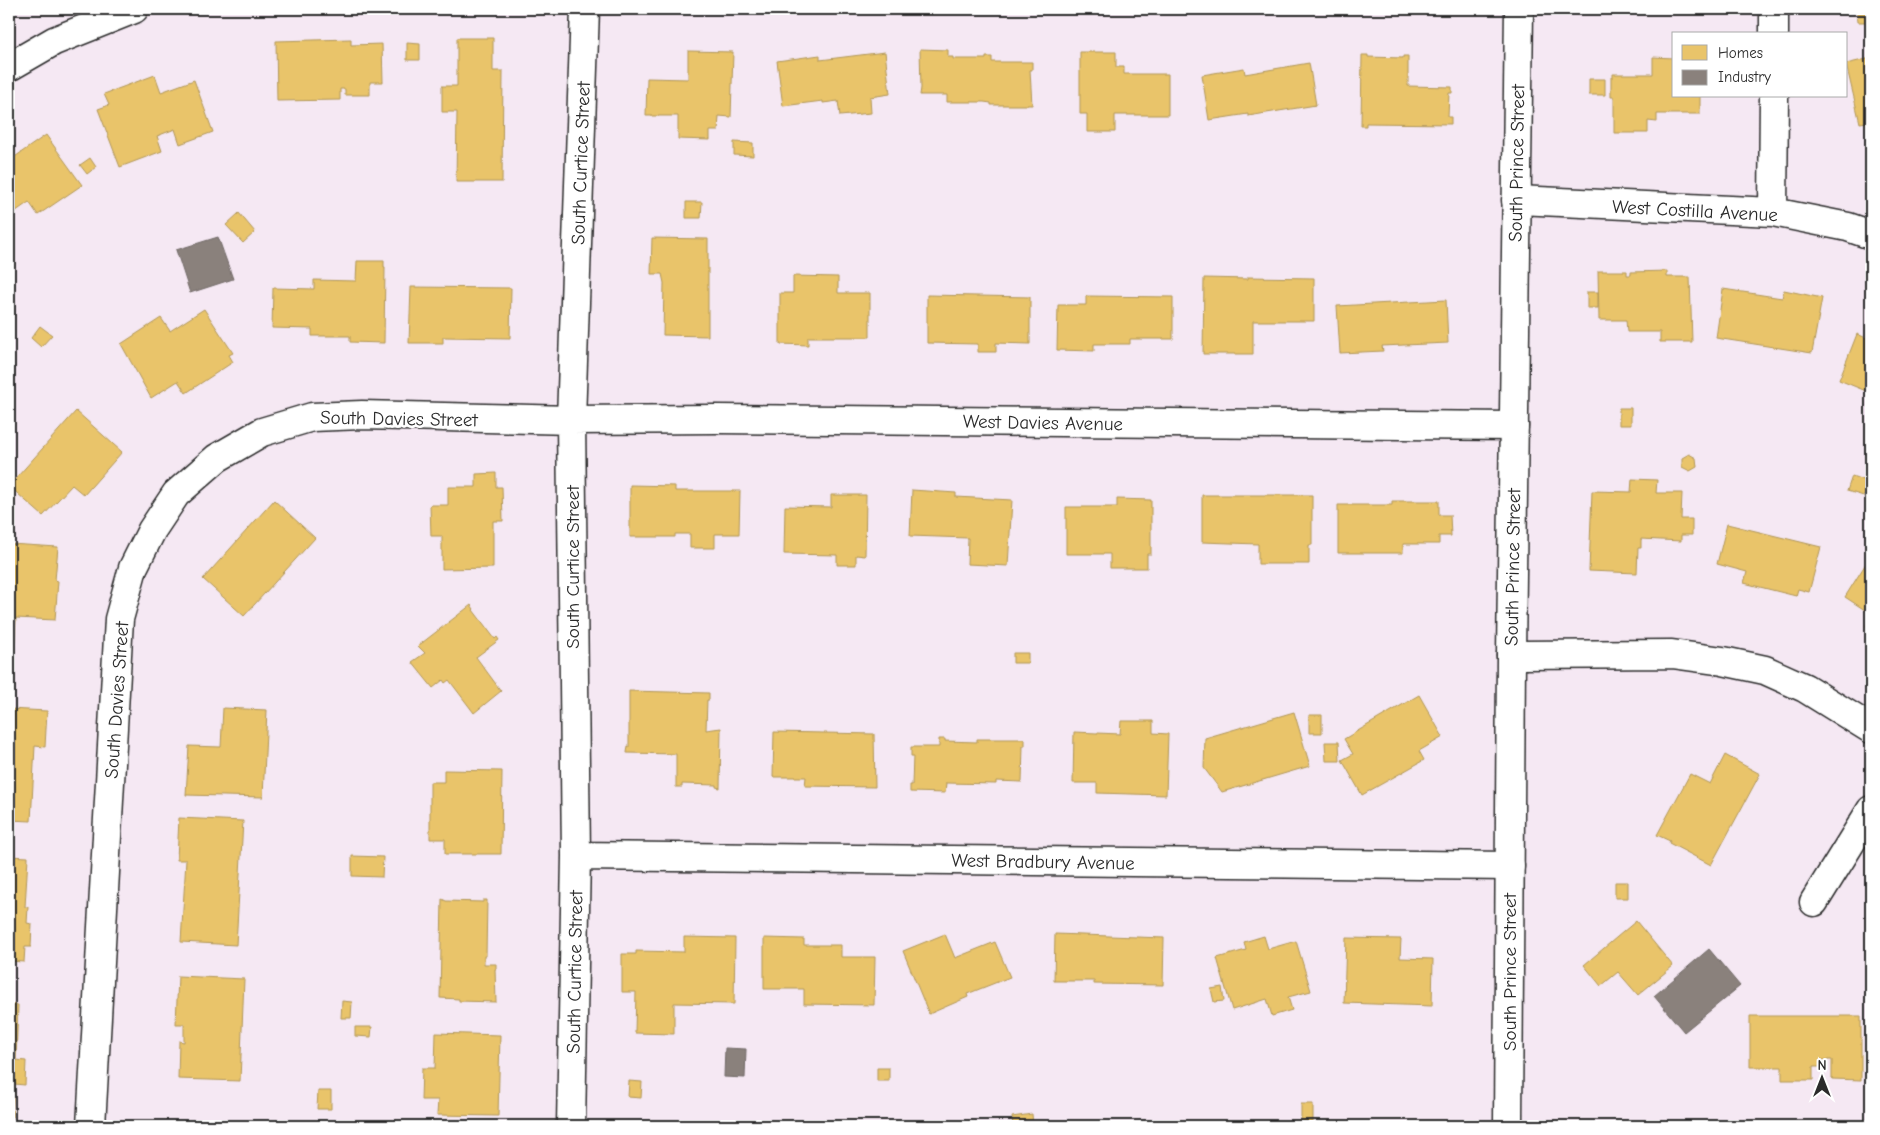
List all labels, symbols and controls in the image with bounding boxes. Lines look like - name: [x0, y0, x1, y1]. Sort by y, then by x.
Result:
- legend: [1672, 32, 1848, 98]
- text: Homes: [1718, 44, 1763, 62]
- text: Industry: [1718, 68, 1771, 86]
- street label: South Curtice Street: [567, 80, 595, 245]
- street label: South Prince Street: [1505, 83, 1529, 242]
- street label: West Costilla Avenue: [1612, 196, 1778, 226]
- street label: South Davies Street: [320, 407, 479, 431]
- street label: West Davies Avenue: [963, 411, 1123, 435]
- street label: South Curtice Street: [562, 485, 584, 649]
- street label: South Prince Street: [1501, 487, 1525, 646]
- street label: South Davies Street: [101, 620, 134, 779]
- street label: West Bradbury Avenue: [951, 849, 1135, 875]
- street label: South Curtice Street: [563, 890, 587, 1054]
- street label: South Prince Street: [1499, 893, 1521, 1051]
- north arrow: [1798, 1052, 1848, 1102]
- text: N: [1817, 1057, 1827, 1074]

